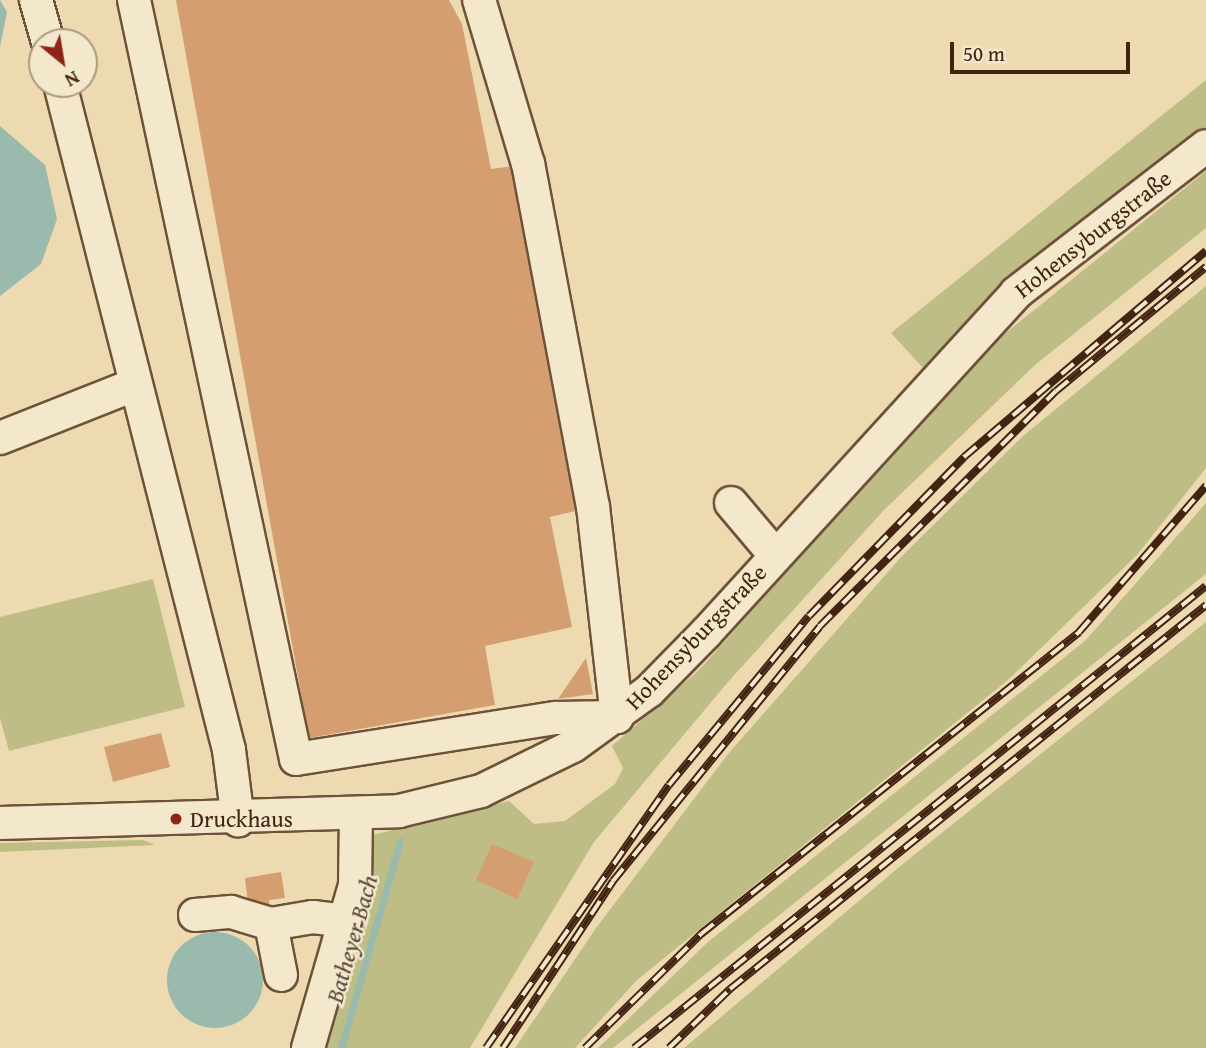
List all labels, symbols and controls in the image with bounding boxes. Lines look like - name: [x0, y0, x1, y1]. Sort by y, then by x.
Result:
- north arrow: [28, 28, 98, 98]
- scale bar: [954, 28, 1134, 72]
- text: 50 m: [963, 38, 1005, 69]
- text: N: [60, 64, 85, 95]
- street label: Hohensyburgstraße: [1009, 164, 1177, 304]
- street label: Hohensyburgstraße: [620, 559, 772, 715]
- place label: Druckhaus: [190, 805, 293, 833]
- marker: Druckhaus: [168, 811, 184, 827]
- water label: Batheyer Bach: [320, 872, 384, 1006]

